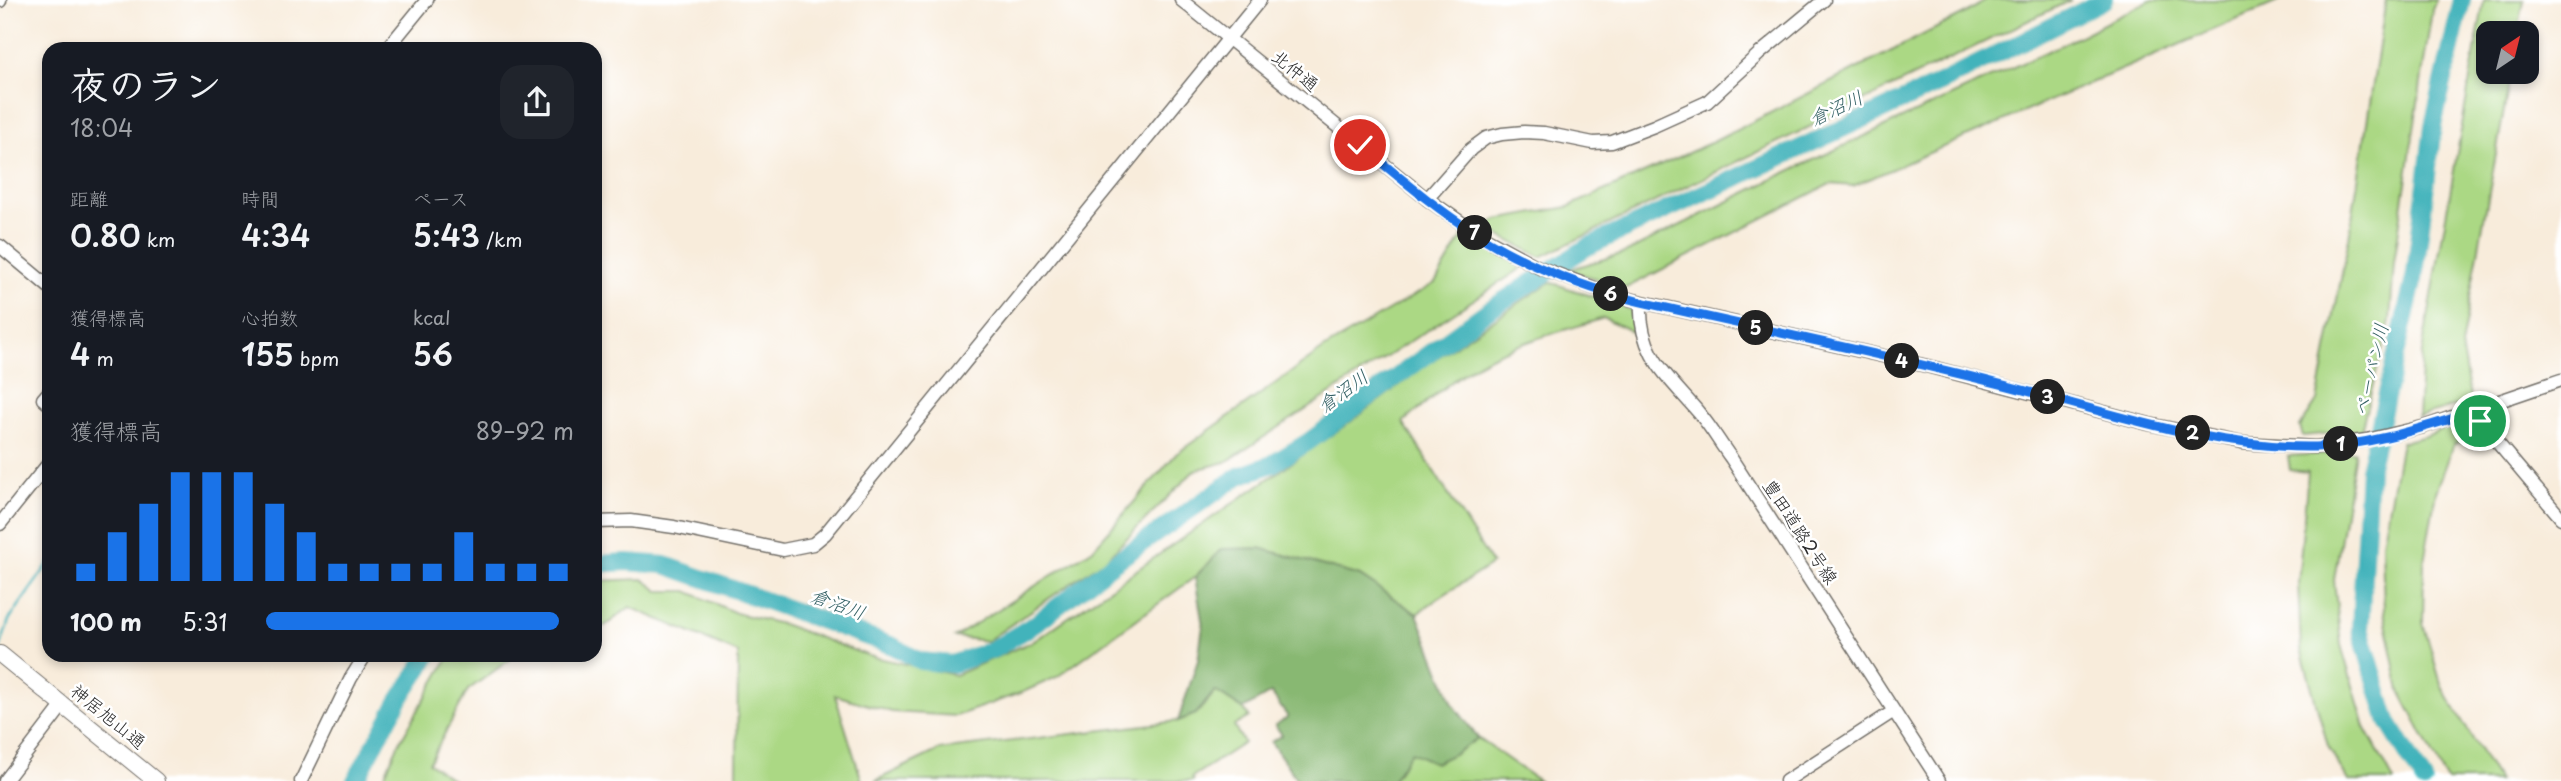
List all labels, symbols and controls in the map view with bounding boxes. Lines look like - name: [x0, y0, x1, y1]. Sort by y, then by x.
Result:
- north arrow: [2476, 21, 2539, 84]
- map controls: [2476, 21, 2539, 84]
- street label: 北仲通: [1266, 42, 1325, 97]
- text: 夜のラン: [70, 55, 222, 112]
- button: share: [500, 65, 574, 139]
- water label: 倉沼川: [1804, 82, 1867, 132]
- text: 18:04: [70, 110, 133, 145]
- pin: [1330, 115, 1390, 175]
- icon: check: [1341, 126, 1379, 164]
- text: 距離: [70, 184, 108, 212]
- text: 時間: [241, 184, 279, 212]
- text: ペース: [413, 184, 469, 212]
- text: 0.80: [70, 212, 141, 257]
- text: 4:34: [241, 212, 310, 257]
- text: 5:43: [413, 212, 480, 257]
- pin: 7: [1458, 216, 1492, 250]
- text: 7: [1469, 218, 1480, 246]
- text: km: [141, 225, 175, 253]
- text: /km: [480, 225, 523, 253]
- pin: 6: [1594, 276, 1628, 312]
- text: 6: [1604, 279, 1617, 307]
- text: 獲得標高: [70, 303, 146, 331]
- text: 心拍数: [241, 303, 298, 331]
- text: kcal: [413, 303, 451, 331]
- pin: 5: [1738, 310, 1774, 346]
- text: 5: [1749, 313, 1762, 341]
- water label: ペーパン川: [2346, 320, 2394, 419]
- text: 4: [70, 331, 90, 376]
- text: 155: [241, 331, 294, 376]
- text: 56: [413, 331, 453, 376]
- text: m: [90, 344, 114, 372]
- text: bpm: [294, 344, 339, 372]
- pin: 4: [1884, 344, 1920, 378]
- text: 4: [1895, 346, 1908, 374]
- water label: 倉沼川: [1311, 362, 1374, 418]
- pin: 3: [2030, 380, 2066, 414]
- text: 3: [2041, 382, 2054, 410]
- pin: [2450, 391, 2510, 451]
- icon: arrive: [2461, 402, 2499, 440]
- text: 獲得標高: [70, 413, 162, 448]
- text: 89–92 m: [476, 413, 574, 448]
- pin: 2: [2176, 416, 2210, 450]
- text: 2: [2186, 418, 2199, 446]
- pin: 1: [2324, 426, 2358, 462]
- text: 1: [2336, 429, 2345, 457]
- street label: 豊田道路2号線: [1757, 473, 1845, 589]
- water label: 倉沼川: [807, 580, 870, 626]
- text: 100 m: [70, 604, 142, 639]
- text: 5:31: [182, 604, 227, 639]
- street label: 神居旭山通: [65, 677, 152, 755]

